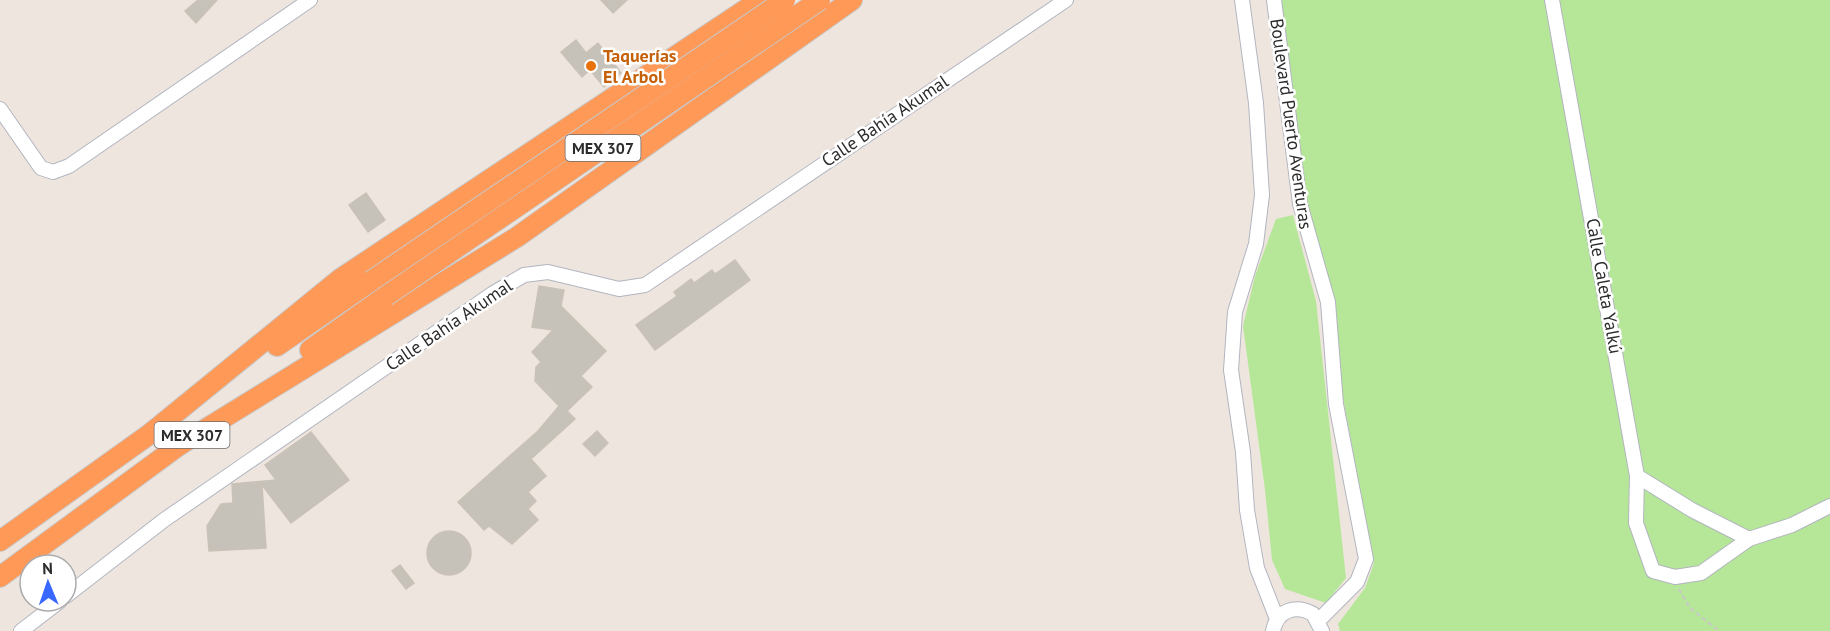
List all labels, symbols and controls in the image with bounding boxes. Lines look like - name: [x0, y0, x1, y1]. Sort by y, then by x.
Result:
- street label: Boulevard Puerto Aventuras: [1265, 17, 1318, 231]
- place label: Taquerías El Arbol: [603, 44, 677, 88]
- marker: Taquerías El Arbol: [584, 59, 598, 73]
- street label: Calle Bahía Akumal: [817, 69, 953, 172]
- road number: MEX 307: [566, 135, 640, 161]
- street label: Calle Caleta Yalkú: [1581, 216, 1628, 355]
- street label: Calle Bahía Akumal: [381, 273, 517, 376]
- road number: MEX 307: [154, 422, 230, 448]
- north arrow: [18, 553, 78, 613]
- text: N: [42, 558, 53, 578]

